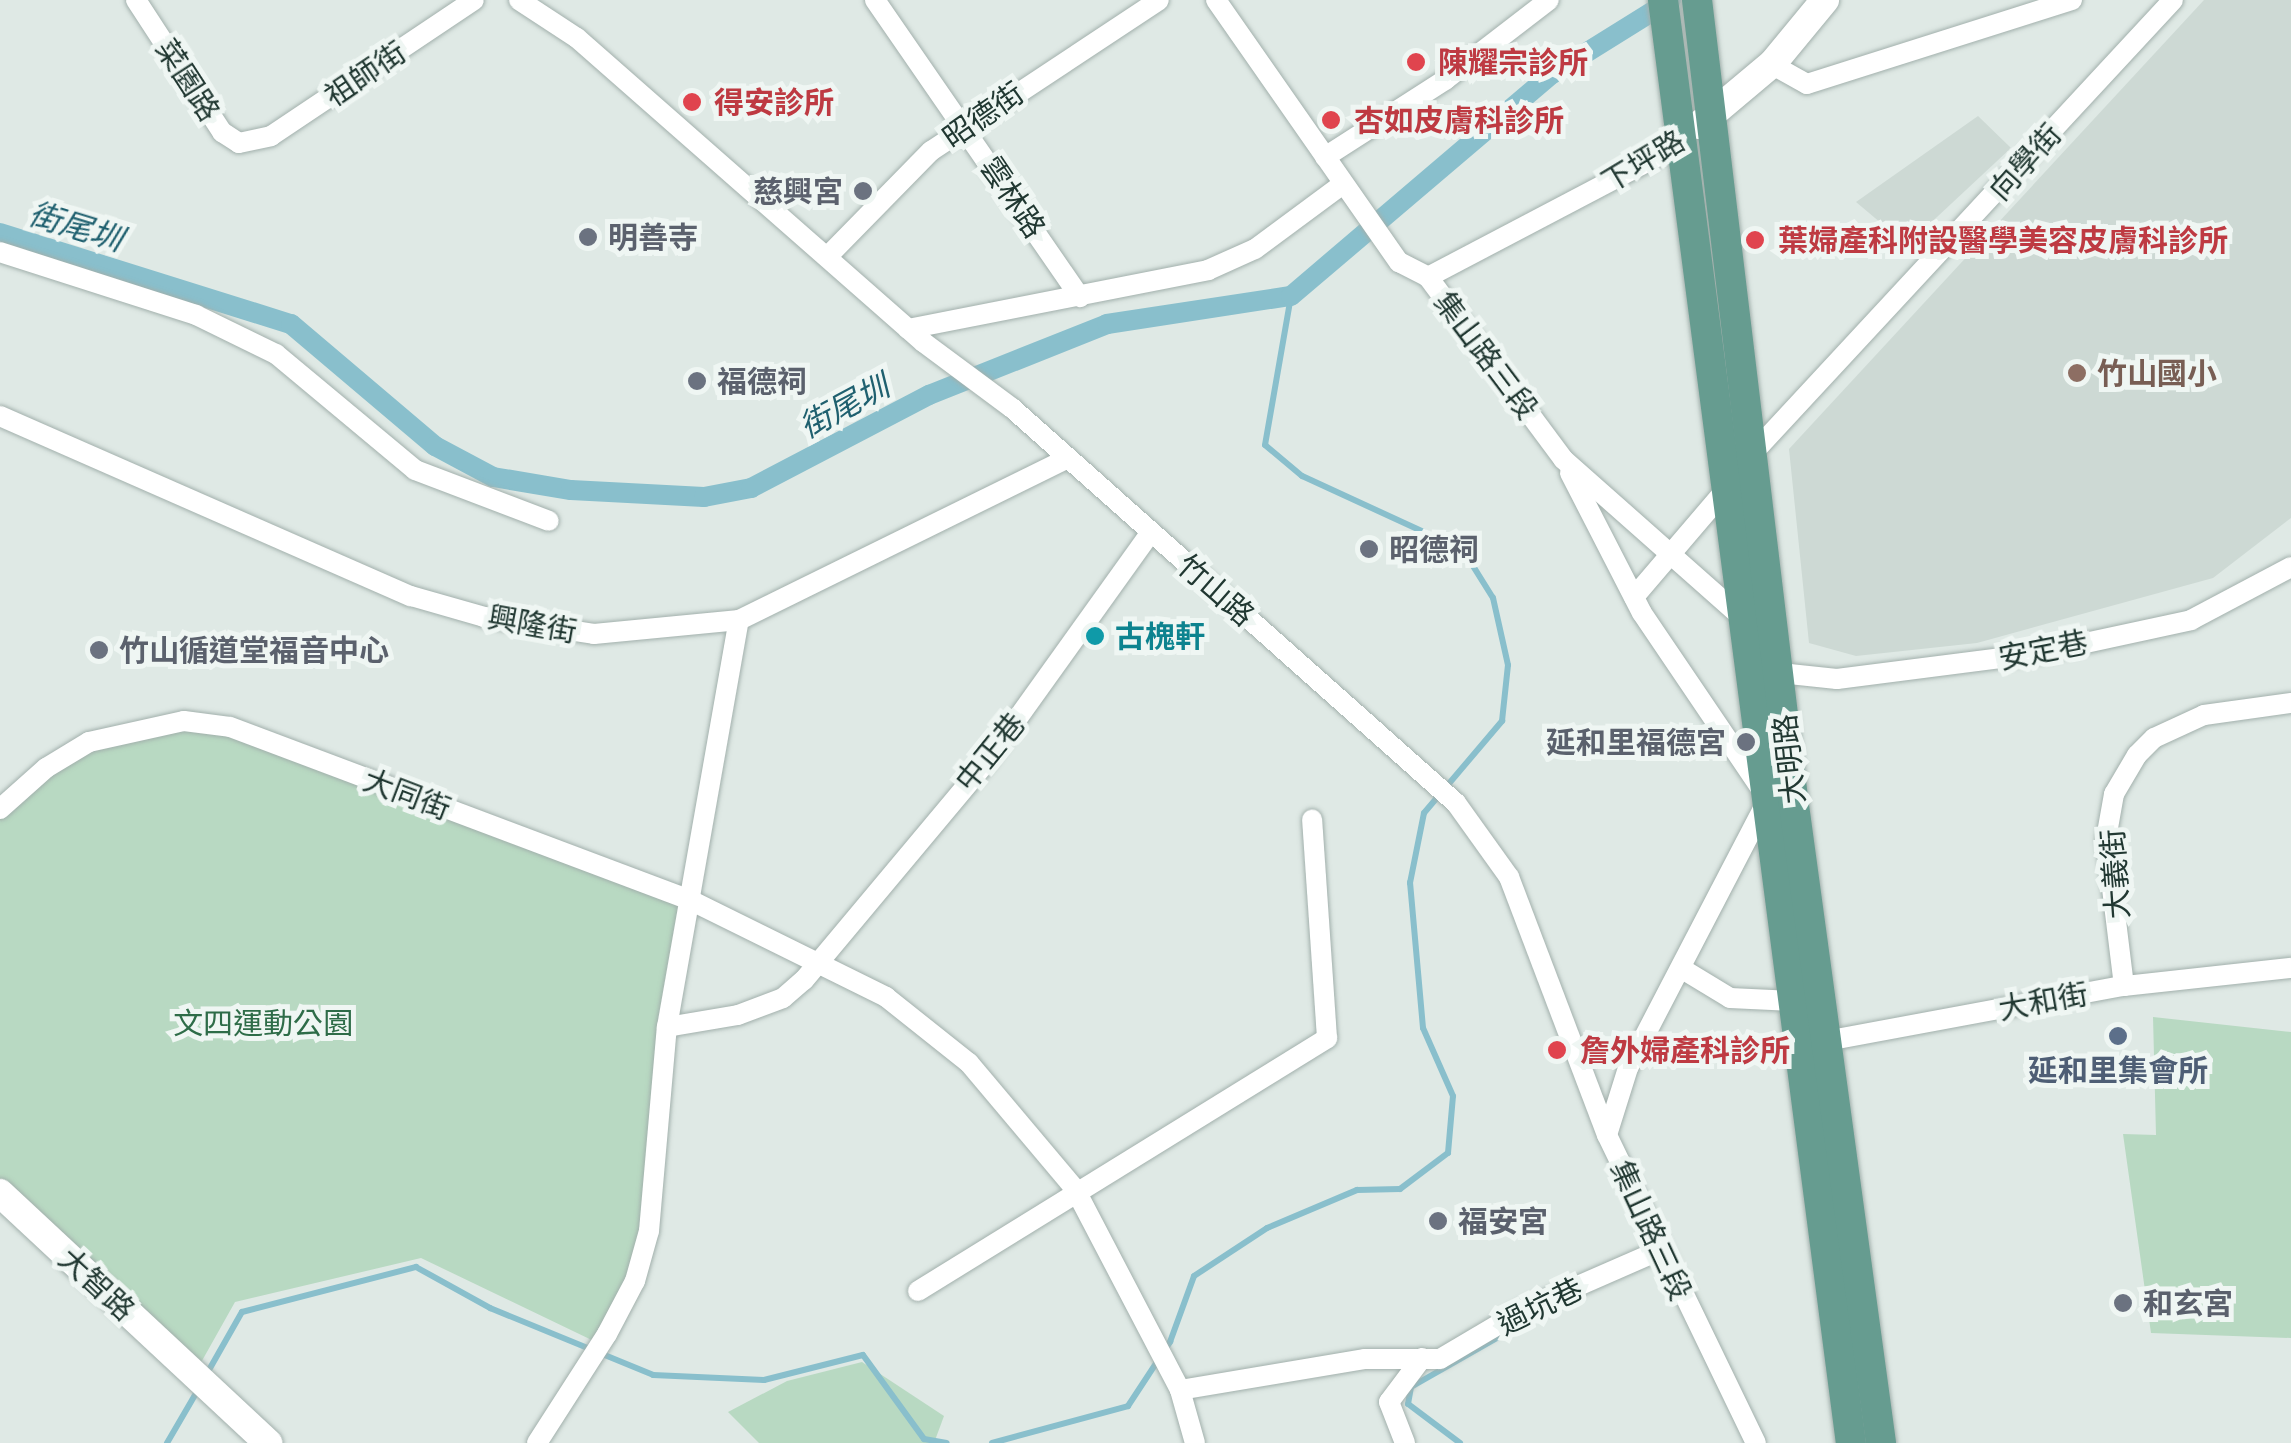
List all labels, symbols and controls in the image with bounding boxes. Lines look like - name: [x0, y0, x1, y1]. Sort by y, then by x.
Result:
- street label: 菜園路: [148, 32, 228, 128]
- street label: 祖師街: [318, 34, 412, 114]
- place label: 陳耀宗診所: [1438, 44, 1588, 80]
- marker: 陳耀宗診所: [1403, 49, 1429, 75]
- street label: 昭德街: [936, 74, 1030, 156]
- place label: 得安診所: [714, 84, 834, 120]
- marker: 得安診所: [679, 89, 705, 115]
- place label: 杏如皮膚科診所: [1354, 102, 1564, 138]
- marker: 杏如皮膚科診所: [1318, 107, 1344, 133]
- street label: 向學街: [1982, 117, 2068, 207]
- street label: 下坪路: [1595, 122, 1691, 200]
- street label: 雲林路: [973, 150, 1053, 244]
- place label: 慈興宮: [753, 173, 843, 209]
- marker: 慈興宮: [852, 180, 874, 202]
- water label: 街尾圳: [24, 194, 128, 258]
- place label: 明善寺: [608, 219, 698, 255]
- place label: 葉婦產科附設醫學美容皮膚科診所: [1778, 222, 2228, 258]
- marker: 明善寺: [577, 226, 599, 248]
- marker: 葉婦產科附設醫學美容皮膚科診所: [1742, 227, 1768, 253]
- street label: 集山路三段: [1426, 284, 1546, 426]
- place label: 竹山國小: [2097, 355, 2217, 391]
- marker: 竹山國小: [2066, 362, 2088, 384]
- place label: 福德祠: [717, 363, 807, 399]
- water label: 街尾圳: [793, 367, 895, 445]
- marker: 福德祠: [686, 370, 708, 392]
- place label: 昭德祠: [1389, 531, 1479, 567]
- marker: 昭德祠: [1358, 538, 1380, 560]
- street label: 竹山路: [1170, 547, 1262, 633]
- street label: 興隆街: [485, 598, 579, 650]
- place label: 古槐軒: [1115, 618, 1205, 654]
- street label: 安定巷: [1995, 624, 2091, 676]
- marker: 古槐軒: [1084, 625, 1106, 647]
- place label: 竹山循道堂福音中心: [119, 632, 389, 668]
- marker: 竹山循道堂福音中心: [88, 639, 110, 661]
- street label: 中正巷: [948, 706, 1032, 798]
- street label: 大明路: [1766, 712, 1812, 806]
- place label: 延和里福德宮: [1546, 724, 1726, 760]
- marker: 延和里福德宮: [1735, 731, 1757, 753]
- street label: 大同街: [359, 761, 455, 827]
- street label: 大義街: [2094, 828, 2136, 920]
- street label: 大和街: [1996, 975, 2090, 1027]
- park label: 文四運動公園: [173, 1005, 353, 1041]
- marker: 延和里集會所: [2107, 1025, 2129, 1047]
- place label: 詹外婦產科診所: [1580, 1032, 1790, 1068]
- marker: 詹外婦產科診所: [1544, 1037, 1570, 1063]
- place label: 延和里集會所: [2028, 1052, 2208, 1088]
- street label: 集山路三段: [1603, 1154, 1699, 1306]
- place label: 福安宮: [1458, 1203, 1548, 1239]
- marker: 福安宮: [1427, 1210, 1449, 1232]
- street label: 大智路: [52, 1240, 142, 1328]
- street label: 過坑巷: [1492, 1270, 1588, 1342]
- place label: 和玄宮: [2143, 1285, 2233, 1321]
- marker: 和玄宮: [2112, 1292, 2134, 1314]

